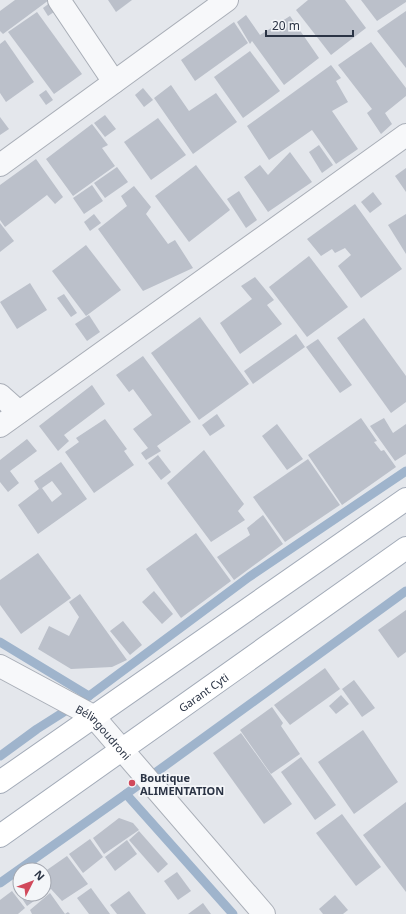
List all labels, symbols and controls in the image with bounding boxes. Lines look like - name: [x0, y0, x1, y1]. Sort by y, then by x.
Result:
- scale bar: [266, 12, 353, 38]
- text: 20 m: [272, 17, 300, 34]
- street label: Garant Cyti: [175, 669, 231, 715]
- street label: Bélingoudroni: [73, 701, 135, 763]
- place label: Boutique ALIMENTATION: [140, 770, 224, 798]
- marker: Boutique ALIMENTATION: [127, 778, 137, 788]
- north arrow: [12, 862, 52, 902]
- text: N: [31, 867, 48, 883]

